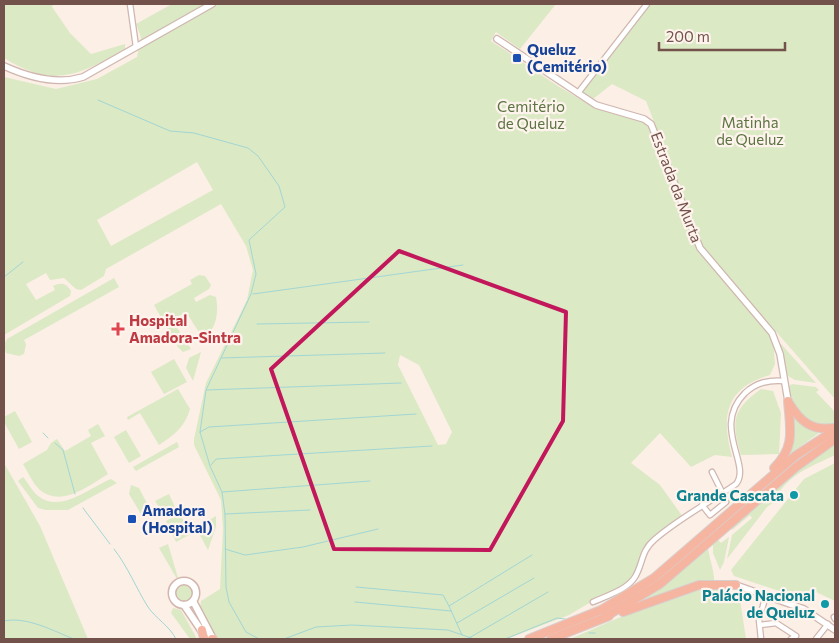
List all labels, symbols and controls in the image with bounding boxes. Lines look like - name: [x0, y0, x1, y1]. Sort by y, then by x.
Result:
- scale bar: [659, 20, 785, 52]
- text: 200 m: [666, 27, 710, 45]
- place label: Queluz (Cemitério): [527, 40, 607, 75]
- marker: Queluz (Cemitério): [511, 52, 523, 64]
- park label: Cemitério de Queluz: [497, 97, 565, 132]
- park label: Matinha de Queluz: [716, 113, 784, 148]
- street label: Estrada da Murta: [648, 129, 706, 245]
- place label: Hospital Amadora-Sintra: [129, 311, 241, 346]
- marker: Hospital Amadora-Sintra: [111, 322, 125, 336]
- place label: Grande Cascata: [676, 486, 784, 504]
- marker: Grande Cascata: [788, 489, 800, 501]
- place label: Amadora (Hospital): [142, 501, 213, 536]
- marker: Amadora (Hospital): [126, 513, 138, 525]
- place label: Palácio Nacional de Queluz: [702, 586, 815, 621]
- marker: Palácio Nacional de Queluz: [819, 598, 831, 610]

